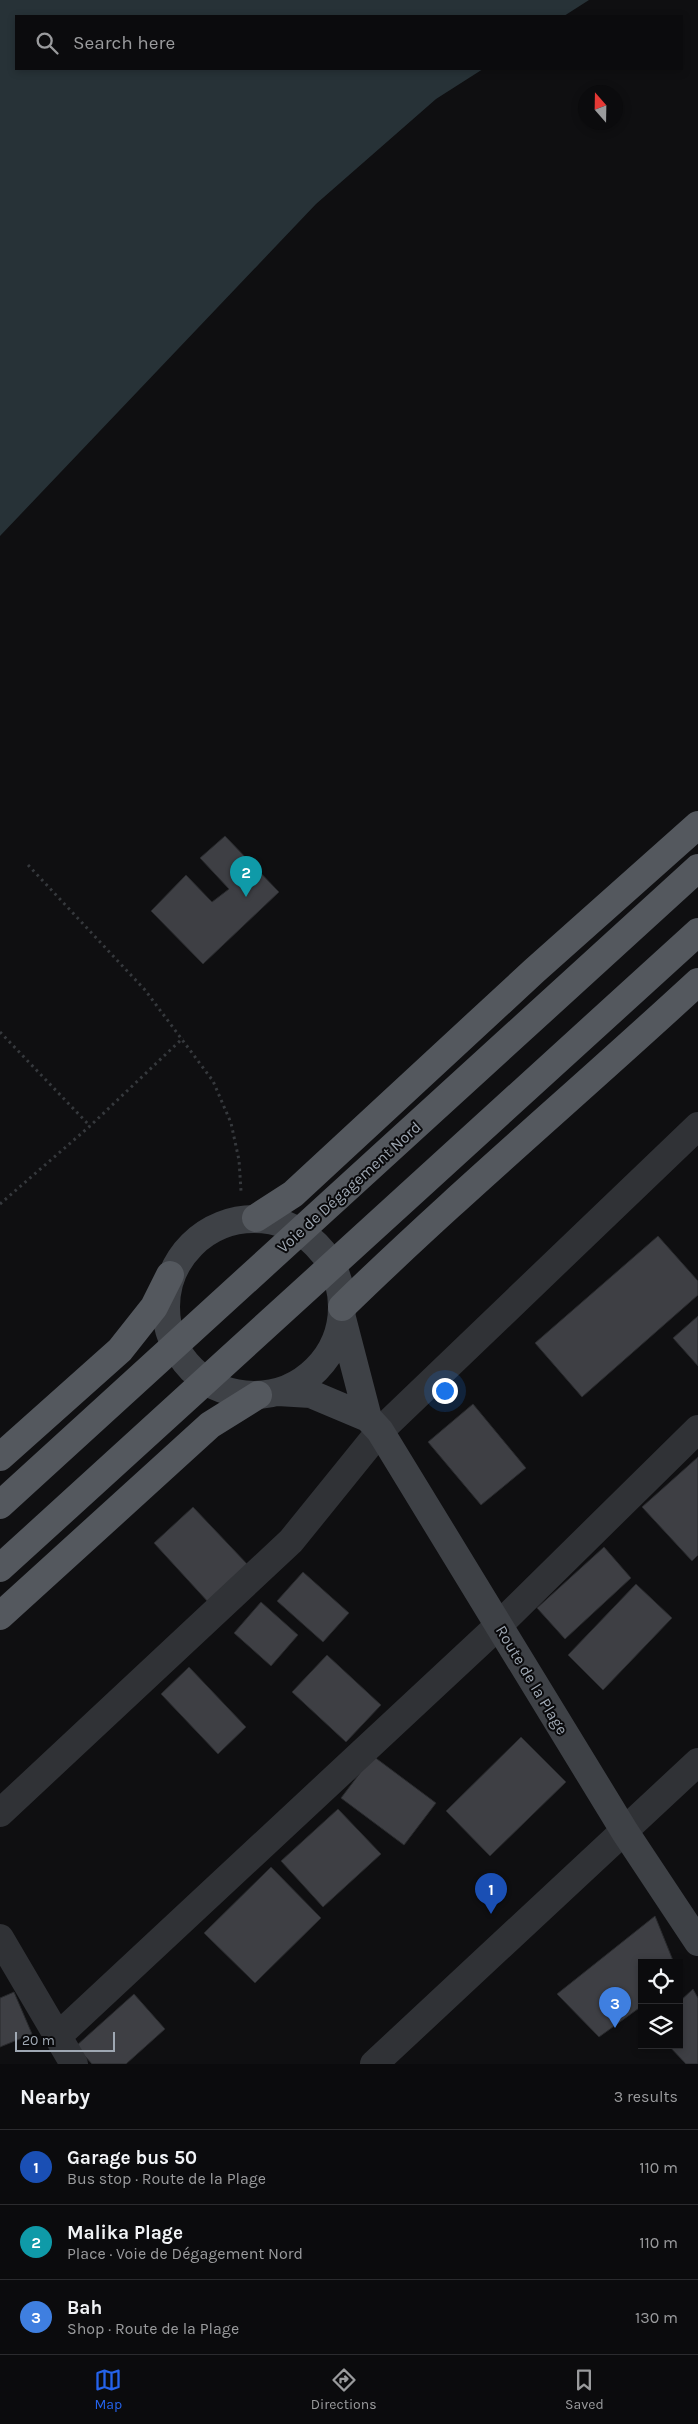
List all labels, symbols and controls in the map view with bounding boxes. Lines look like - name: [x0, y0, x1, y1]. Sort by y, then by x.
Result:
- search box: [15, 15, 683, 70]
- icon: search: [33, 29, 61, 57]
- text: Search here: [73, 32, 175, 54]
- north arrow: [578, 85, 623, 130]
- pin: 2: [230, 856, 262, 897]
- street label: Voie de Dégagement Nord: [273, 1117, 425, 1257]
- your location: [432, 1378, 458, 1404]
- street label: Route de la Plage: [492, 1622, 572, 1738]
- pin: 1: [475, 1873, 507, 1914]
- map controls: [638, 1959, 683, 2049]
- button: locate: [638, 1959, 683, 2004]
- pin: 3: [599, 1987, 631, 2028]
- button: layers: [638, 2004, 683, 2049]
- scale bar: [15, 2029, 115, 2052]
- text: 20 m: [22, 2032, 55, 2049]
- text: Nearby: [20, 2085, 90, 2109]
- text: 3 results: [614, 2087, 678, 2106]
- text: Garage bus 50: [67, 2147, 197, 2169]
- text: 1: [33, 2158, 39, 2177]
- text: 110 m: [639, 2158, 678, 2177]
- text: Bus stop · Route de la Plage: [67, 2169, 266, 2188]
- text: Malika Plage: [67, 2222, 183, 2244]
- text: 2: [31, 2233, 41, 2252]
- text: 110 m: [639, 2233, 678, 2252]
- text: Place · Voie de Dégagement Nord: [67, 2244, 303, 2263]
- text: Bah: [67, 2297, 102, 2319]
- text: 3: [31, 2308, 41, 2327]
- text: 130 m: [635, 2308, 678, 2327]
- text: Shop · Route de la Plage: [67, 2319, 239, 2338]
- tab: Map: [94, 2366, 122, 2413]
- tab: Directions: [311, 2366, 377, 2413]
- tab: Saved: [565, 2366, 604, 2413]

